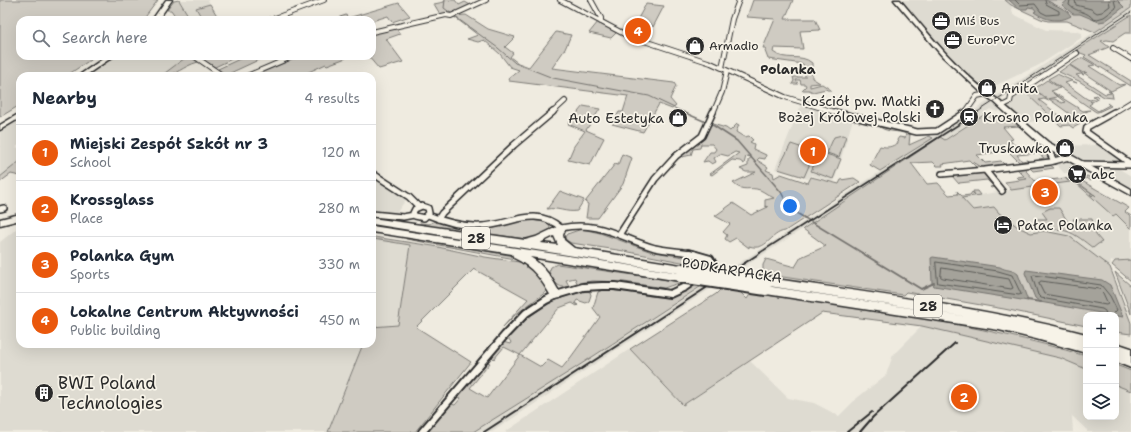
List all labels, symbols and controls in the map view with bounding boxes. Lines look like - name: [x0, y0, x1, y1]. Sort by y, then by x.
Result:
- office icon: Miś Bus: [930, 10, 952, 32]
- place label: Miś Bus: [955, 13, 1000, 29]
- search box: [16, 16, 376, 60]
- pin: 4: [625, 16, 651, 46]
- icon: search: [30, 27, 52, 49]
- text: Search here: [62, 28, 148, 48]
- office icon: EuroPVC: [942, 29, 964, 51]
- place label: EuroPVC: [967, 32, 1015, 48]
- shop icon: Armadio: [684, 35, 706, 57]
- place label: Armadio: [709, 38, 759, 54]
- district label: Polanka: [760, 61, 816, 78]
- shop icon: Anita: [976, 77, 998, 99]
- place label: Anita: [1001, 79, 1038, 97]
- text: Nearby: [32, 87, 97, 109]
- text: 4 results: [304, 90, 360, 107]
- place label: Kościół pw. Matki Bożej Królowej Polski: [778, 92, 921, 126]
- church icon: Kościół pw. Matki Bożej Królowej Polski: [924, 98, 946, 120]
- station icon: Krosno Polanka: [958, 106, 980, 128]
- shop icon: Auto Estetyka: [667, 107, 689, 129]
- place label: Krosno Polanka: [983, 108, 1088, 126]
- place label: Auto Estetyka: [568, 109, 664, 127]
- text: Miejski Zespół Szkół nr 3: [70, 134, 268, 154]
- pin: 1: [800, 136, 826, 166]
- shop icon: Truskawka: [1054, 137, 1076, 159]
- place label: Truskawka: [978, 139, 1051, 157]
- text: 1: [42, 144, 48, 161]
- text: 120 m: [322, 144, 360, 161]
- text: School: [70, 154, 111, 171]
- supermarket icon: abc: [1066, 163, 1088, 185]
- place label: abc: [1091, 165, 1115, 183]
- pin: 3: [1032, 177, 1058, 207]
- text: Krossglass: [70, 190, 154, 210]
- your location: [780, 196, 800, 216]
- text: 2: [40, 200, 50, 217]
- text: 280 m: [318, 200, 360, 217]
- text: Place: [70, 210, 103, 227]
- hotel icon: Pałac Polanka: [992, 214, 1014, 236]
- place label: Pałac Polanka: [1017, 216, 1112, 234]
- road number: 28: [462, 227, 490, 249]
- text: Polanka Gym: [70, 246, 174, 266]
- street label: PODKARPACKA: [681, 253, 783, 287]
- text: 3: [40, 256, 50, 273]
- text: 330 m: [318, 256, 360, 273]
- text: Sports: [70, 266, 110, 283]
- road number: 28: [914, 295, 942, 317]
- text: Lokalne Centrum Aktywności: [70, 302, 299, 322]
- text: 4: [40, 312, 50, 329]
- text: 450 m: [319, 312, 360, 329]
- map controls: [1083, 312, 1119, 420]
- button: +: [1083, 312, 1119, 348]
- text: Public building: [70, 322, 161, 339]
- button: −: [1083, 348, 1119, 384]
- place label: BWI Poland Technologies: [58, 372, 163, 414]
- building icon: BWI Poland Technologies: [33, 382, 55, 404]
- pin: 2: [951, 382, 977, 412]
- button: layers: [1083, 384, 1119, 420]

